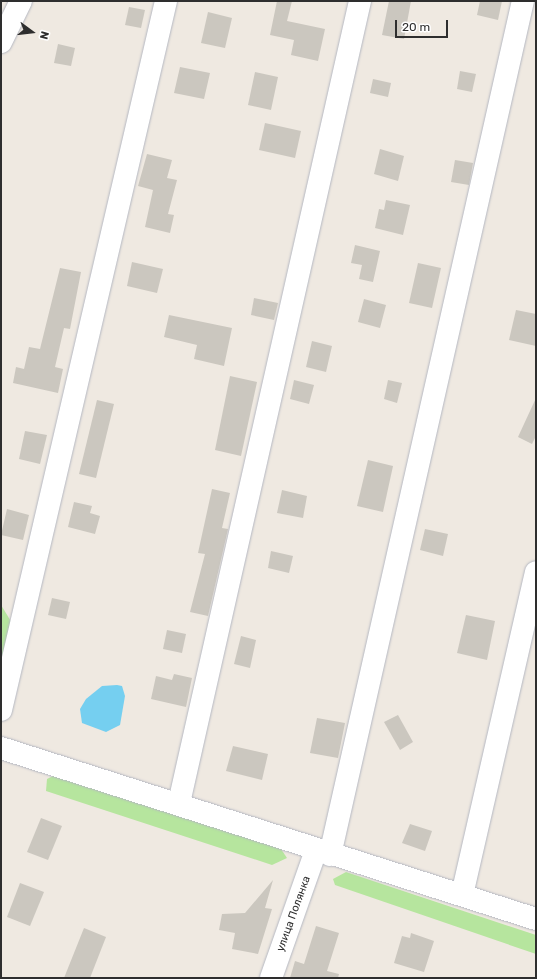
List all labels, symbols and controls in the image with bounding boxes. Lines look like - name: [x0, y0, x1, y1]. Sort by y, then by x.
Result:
- north arrow: [12, 12, 52, 52]
- scale bar: [397, 12, 450, 38]
- text: 20 m: [402, 20, 430, 34]
- text: N: [37, 30, 51, 41]
- street label: улица Полянка: [274, 874, 314, 954]

